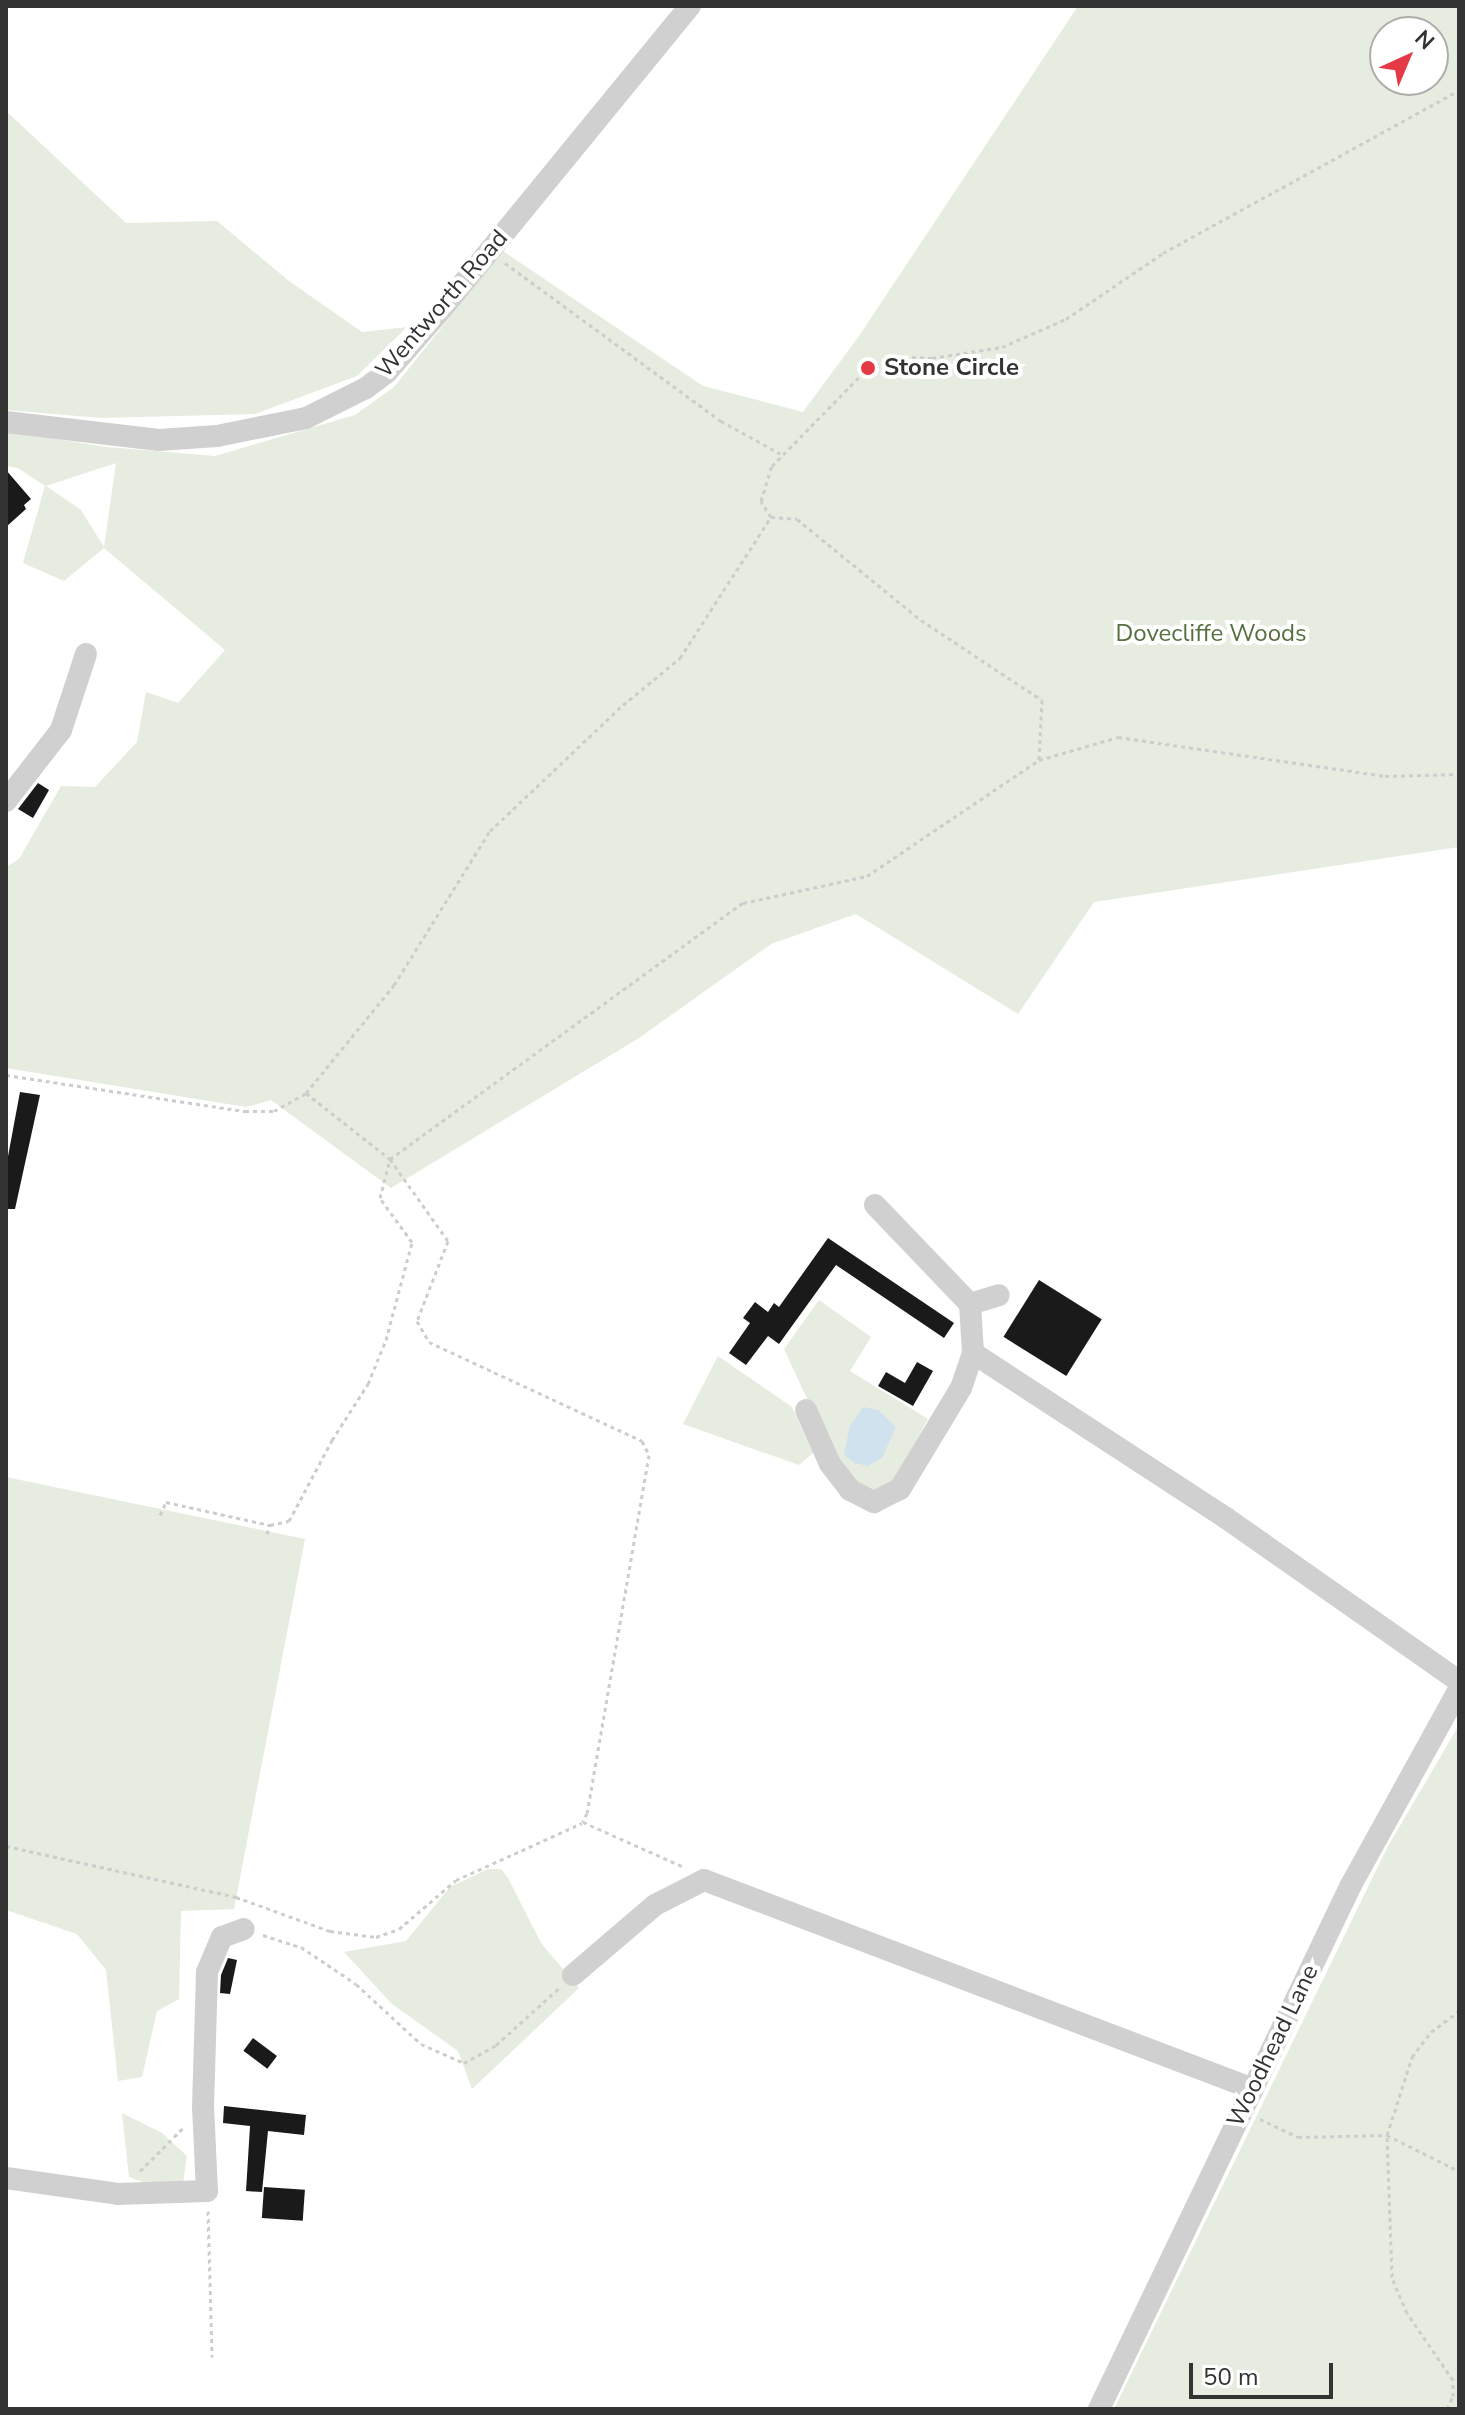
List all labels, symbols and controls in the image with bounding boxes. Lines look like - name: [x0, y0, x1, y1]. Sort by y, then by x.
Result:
- north arrow: [1369, 16, 1449, 96]
- text: N: [1408, 24, 1441, 57]
- street label: Wentworth Road: [370, 224, 514, 384]
- place label: Stone Circle: [884, 354, 1019, 382]
- marker: Stone Circle: [859, 359, 877, 377]
- park label: Dovecliffe Woods: [1115, 620, 1307, 648]
- street label: Woodhead Lane: [1221, 1960, 1325, 2132]
- scale bar: [1193, 2347, 1337, 2397]
- text: 50 m: [1203, 2361, 1259, 2393]

